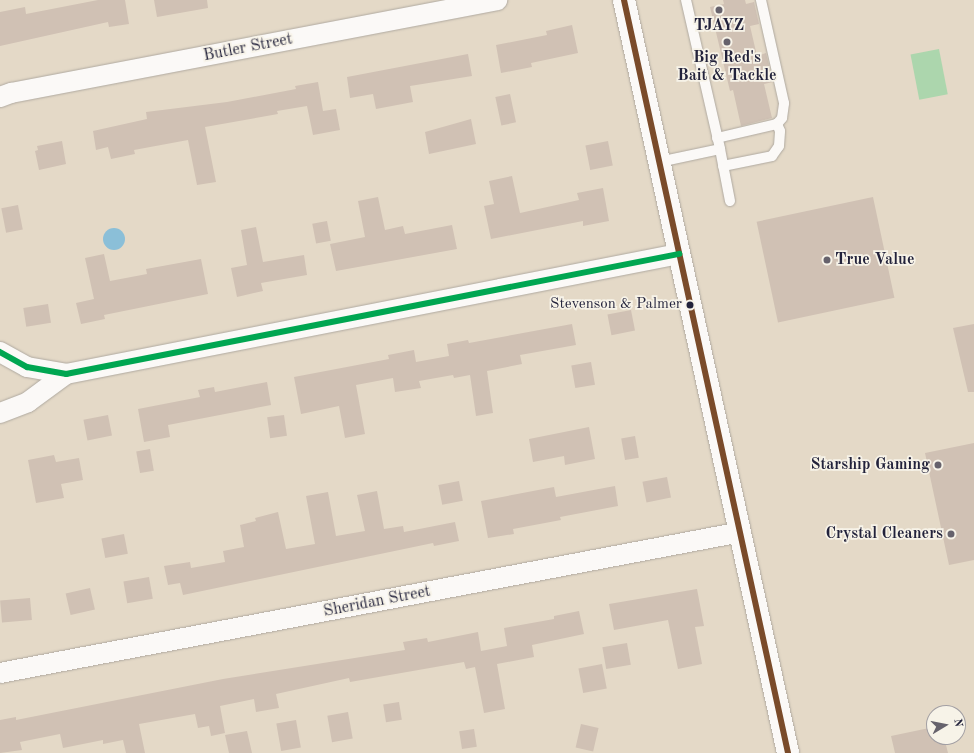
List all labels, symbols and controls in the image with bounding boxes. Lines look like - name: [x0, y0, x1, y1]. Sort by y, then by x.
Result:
- marker: TJAYZ: [714, 5, 724, 15]
- place label: TJAYZ: [694, 16, 744, 36]
- street label: Butler Street: [202, 30, 294, 66]
- marker: Big Red's Bait & Tackle: [722, 37, 732, 47]
- place label: Big Red's Bait & Tackle: [677, 48, 777, 86]
- place label: True Value: [835, 250, 914, 270]
- marker: True Value: [822, 255, 832, 265]
- place label: Stevenson & Palmer: [550, 296, 682, 314]
- marker: Stevenson & Palmer: [685, 300, 695, 310]
- place label: Starship Gaming: [810, 455, 930, 475]
- marker: Starship Gaming: [933, 460, 943, 470]
- place label: Crystal Cleaners: [825, 524, 943, 544]
- marker: Crystal Cleaners: [946, 529, 956, 539]
- street label: Sheridan Street: [322, 582, 432, 622]
- north arrow: [926, 705, 966, 745]
- text: N: [951, 718, 963, 728]

